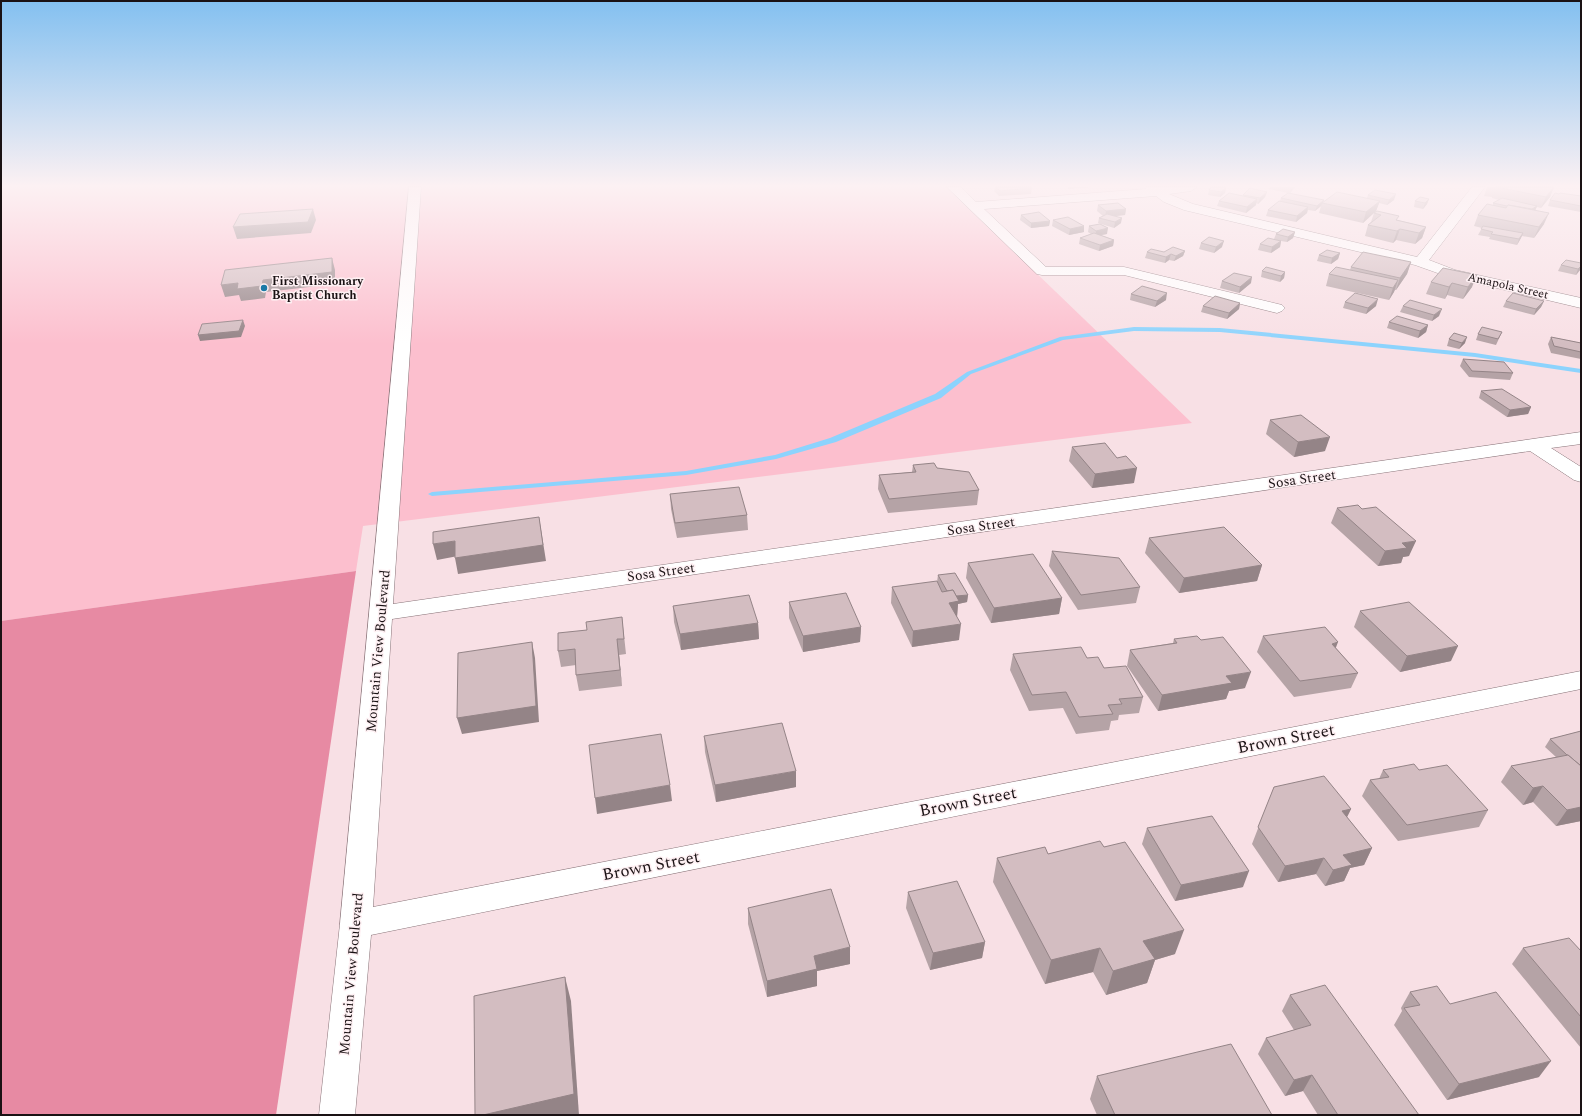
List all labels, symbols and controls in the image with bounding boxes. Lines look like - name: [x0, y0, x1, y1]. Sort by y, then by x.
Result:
- street label: Amapola Street: [1466, 267, 1550, 305]
- place label: First Missionary Baptist Church: [272, 272, 364, 305]
- marker: First Missionary Baptist Church: [259, 283, 269, 293]
- street label: Sosa Street: [1267, 464, 1337, 494]
- street label: Sosa Street: [946, 511, 1016, 541]
- street label: Sosa Street: [626, 557, 696, 587]
- street label: Mountain View Boulevard: [360, 569, 396, 733]
- street label: Brown Street: [1235, 717, 1337, 761]
- street label: Brown Street: [917, 780, 1019, 824]
- street label: Brown Street: [600, 844, 702, 888]
- street label: Mountain View Boulevard: [333, 892, 369, 1056]

